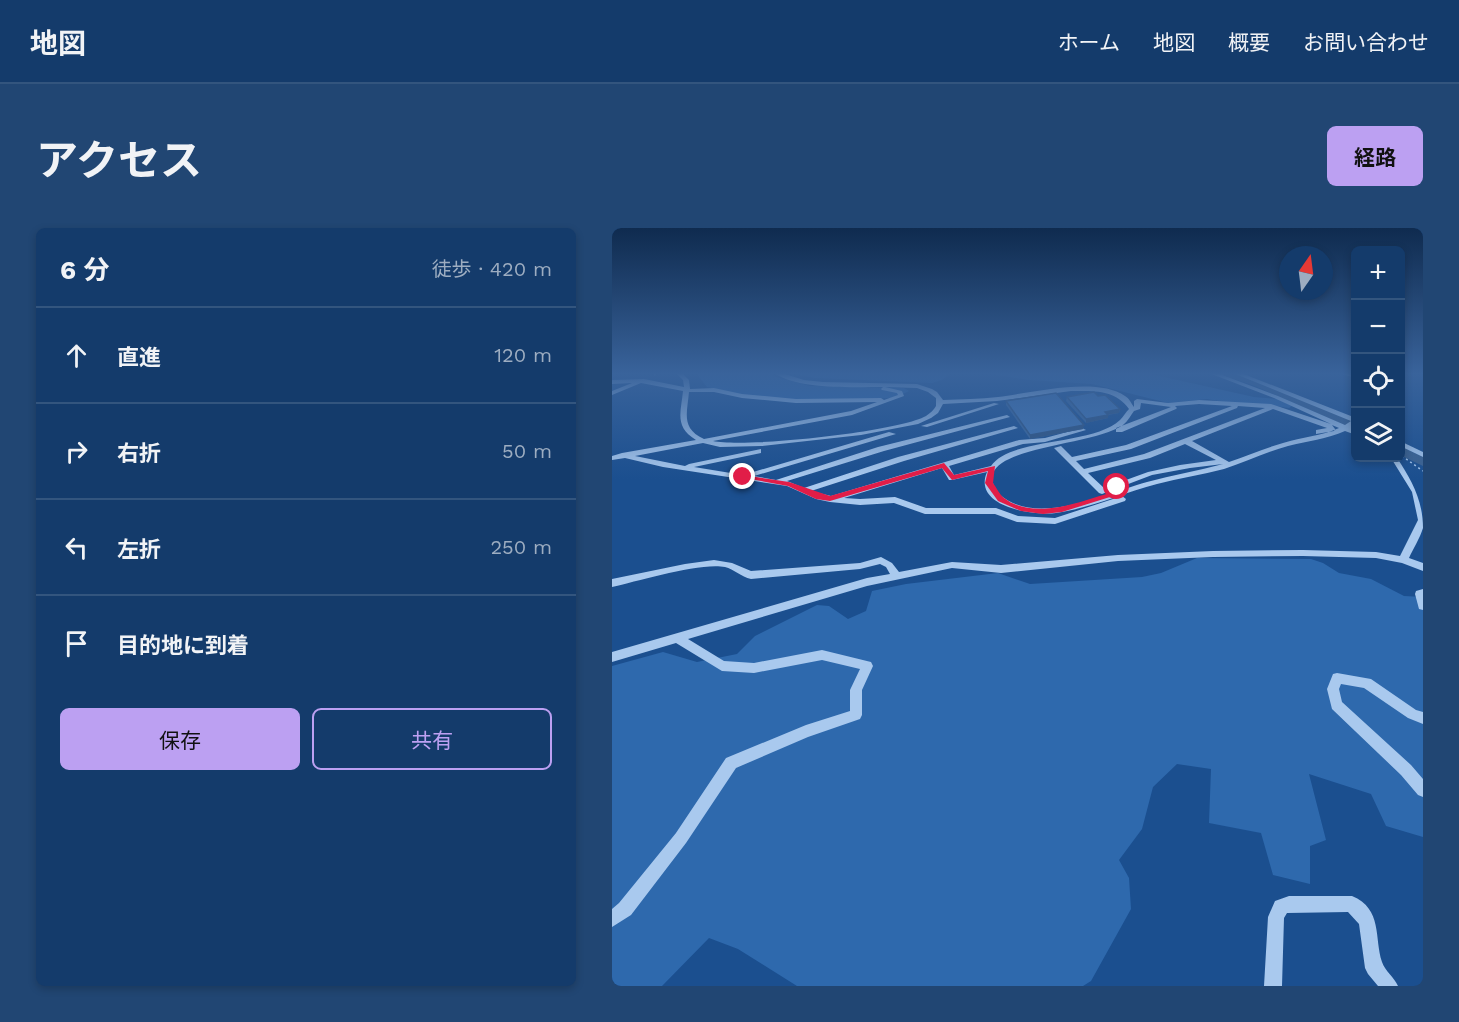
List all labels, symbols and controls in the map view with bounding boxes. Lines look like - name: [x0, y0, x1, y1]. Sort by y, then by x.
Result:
- text: 地図: [30, 27, 86, 60]
- text: ホーム: [1058, 30, 1120, 55]
- text: 地図: [1153, 30, 1195, 55]
- text: 概要: [1228, 30, 1270, 55]
- text: お問い合わせ: [1303, 30, 1429, 55]
- button: 経路: [1327, 126, 1423, 186]
- text: アクセス: [36, 136, 202, 185]
- north arrow: [1279, 246, 1333, 300]
- map controls: [1351, 246, 1405, 462]
- button: +: [1351, 246, 1405, 300]
- text: 6 分: [60, 255, 109, 285]
- text: 徒歩 · 420 m: [432, 257, 552, 281]
- button: −: [1351, 300, 1405, 354]
- icon: ahead: [60, 339, 93, 372]
- text: 120 m: [494, 343, 552, 367]
- text: 直進: [117, 345, 161, 370]
- button: locate: [1351, 354, 1405, 408]
- button: layers: [1351, 408, 1405, 462]
- icon: right: [60, 435, 93, 468]
- text: 50 m: [502, 439, 552, 463]
- text: 右折: [117, 441, 161, 466]
- route end: [729, 463, 755, 489]
- route start: [1103, 473, 1129, 499]
- icon: left: [60, 531, 93, 564]
- text: 250 m: [490, 535, 552, 559]
- text: 左折: [117, 537, 161, 562]
- icon: arrive: [60, 627, 93, 660]
- text: 目的地に到着: [117, 633, 249, 658]
- button: 保存: [60, 708, 300, 770]
- button: 共有: [312, 708, 552, 770]

